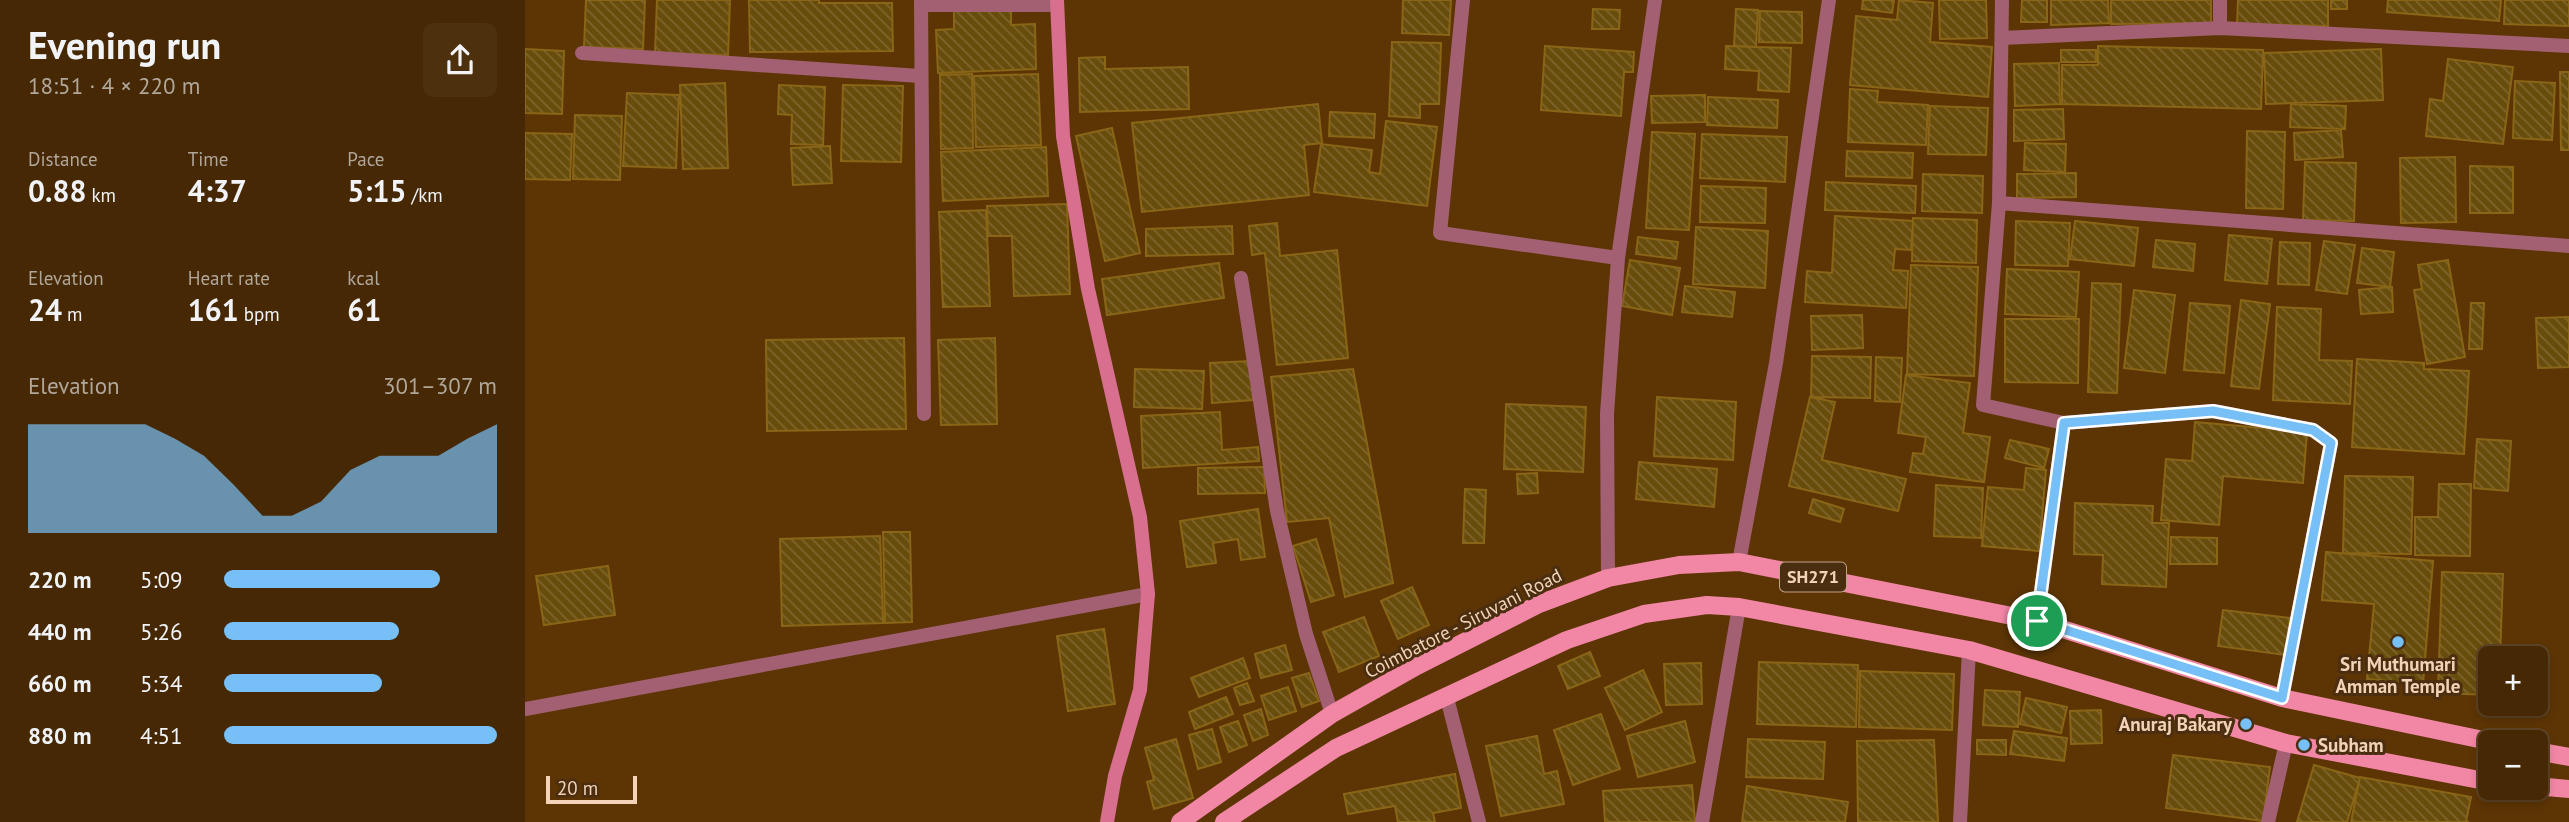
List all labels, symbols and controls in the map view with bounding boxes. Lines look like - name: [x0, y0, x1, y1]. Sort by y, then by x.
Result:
- text: Evening run: [28, 20, 221, 69]
- button: share: [423, 23, 497, 97]
- text: 18:51 · 4 × 220 m: [28, 71, 200, 100]
- text: Distance: [28, 147, 98, 171]
- text: Time: [188, 147, 228, 171]
- text: Pace: [347, 147, 385, 171]
- text: 0.88: [28, 171, 86, 210]
- text: 4:37: [188, 171, 247, 210]
- text: 5:15: [347, 171, 406, 210]
- text: km: [86, 183, 116, 207]
- text: /km: [406, 183, 443, 207]
- text: Elevation: [28, 266, 104, 290]
- text: Heart rate: [188, 266, 270, 290]
- text: kcal: [347, 266, 380, 290]
- text: 24: [28, 290, 62, 329]
- text: 161: [188, 290, 239, 329]
- text: 61: [347, 290, 381, 329]
- text: m: [62, 302, 83, 326]
- text: bpm: [239, 302, 280, 326]
- text: Elevation: [28, 371, 120, 400]
- text: 301–307 m: [383, 371, 497, 400]
- road number: SH271: [1780, 562, 1846, 592]
- street label: Coimbatore - Siruvani Road: [1360, 563, 1566, 683]
- text: 220 m: [28, 565, 91, 594]
- text: 5:09: [140, 565, 183, 594]
- pin: [2007, 591, 2067, 651]
- icon: arrive: [2018, 602, 2056, 640]
- text: 440 m: [28, 617, 91, 646]
- text: 5:26: [140, 617, 183, 646]
- marker: Sri Muthumari Amman Temple: [2390, 634, 2406, 650]
- map controls: [2478, 646, 2548, 800]
- button: +: [2478, 646, 2548, 716]
- place label: Sri Muthumari Amman Temple: [2336, 652, 2460, 698]
- text: 660 m: [28, 669, 91, 698]
- text: 5:34: [140, 669, 183, 698]
- place label: Anuraj Bakary: [2119, 712, 2233, 736]
- marker: Anuraj Bakary: [2238, 716, 2254, 732]
- text: 880 m: [28, 721, 91, 750]
- text: 4:51: [140, 721, 183, 750]
- button: −: [2478, 730, 2548, 800]
- place label: Subham: [2318, 733, 2384, 757]
- marker: Subham: [2296, 737, 2312, 753]
- scale bar: [546, 773, 637, 805]
- text: 20 m: [557, 776, 598, 800]

